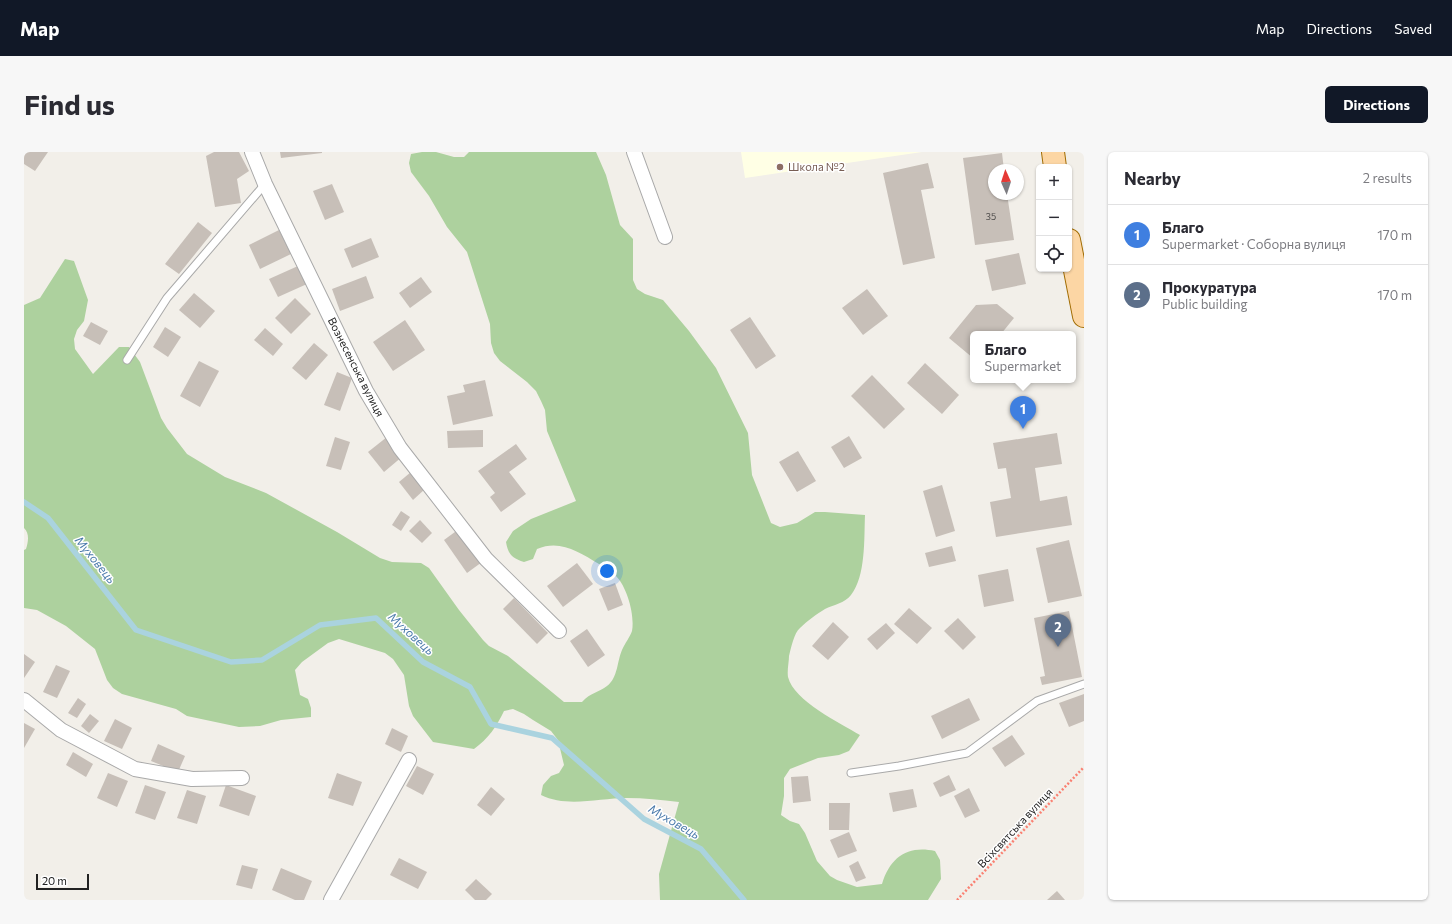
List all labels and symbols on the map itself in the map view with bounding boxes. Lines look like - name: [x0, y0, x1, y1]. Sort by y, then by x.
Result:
- place label: Школа №2: [788, 160, 845, 173]
- marker: Школа №2: [775, 162, 785, 172]
- north arrow: [988, 164, 1024, 200]
- house number: 35: [986, 211, 996, 222]
- street label: Вознесенська вулиця: [326, 315, 387, 418]
- pin: 1: [1010, 396, 1036, 429]
- water label: Муховець: [73, 533, 119, 586]
- your location: [597, 561, 617, 581]
- water label: Муховець: [386, 609, 437, 657]
- pin: 2: [1045, 614, 1071, 647]
- street label: Всіхсвятська вулиця: [974, 785, 1055, 870]
- water label: Муховець: [647, 801, 702, 841]
- scale bar: [36, 872, 89, 891]

